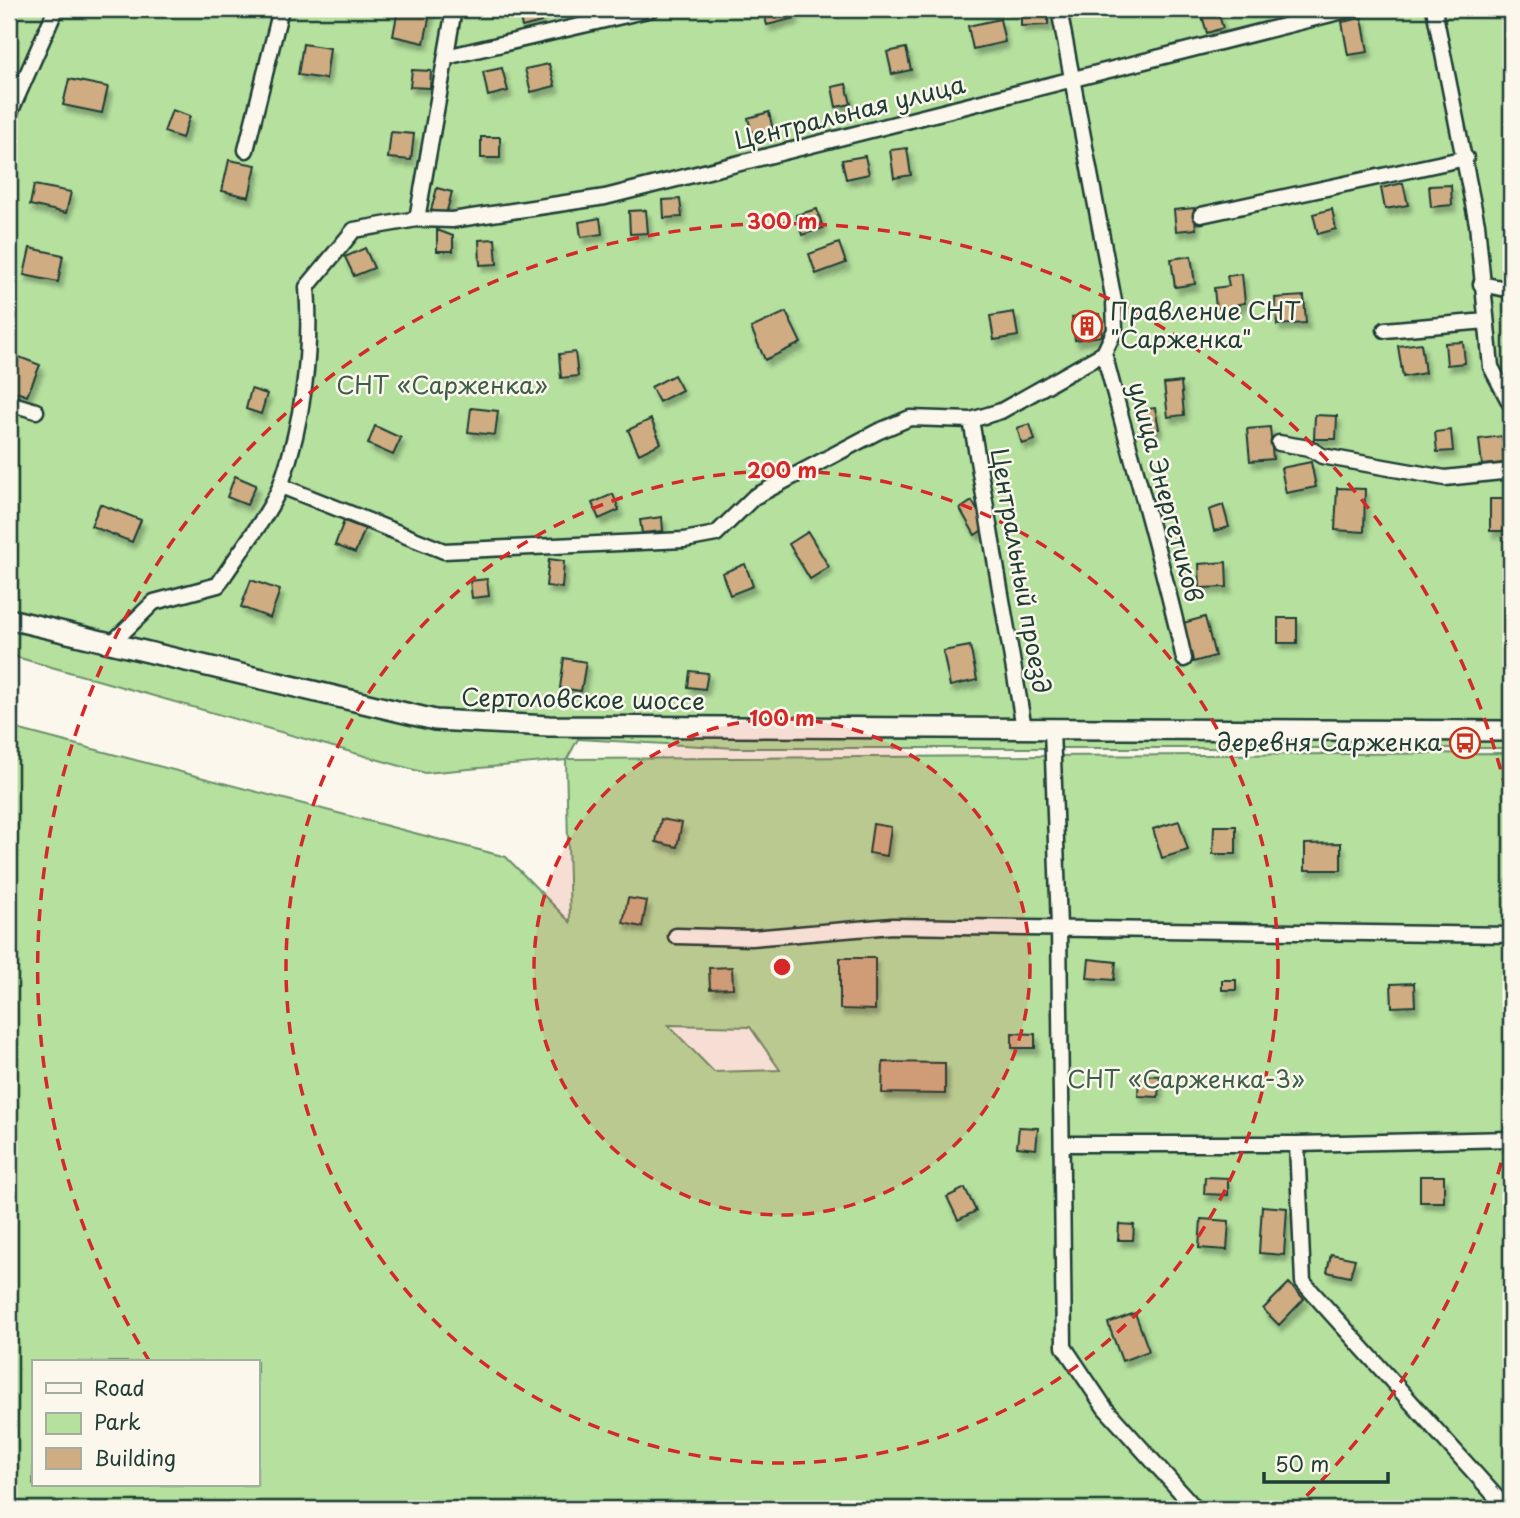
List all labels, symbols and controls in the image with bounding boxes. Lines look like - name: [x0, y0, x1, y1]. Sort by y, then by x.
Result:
- street label: Центральная улица: [730, 65, 969, 157]
- text: 300 m: [747, 204, 817, 236]
- place label: Правление СНТ "Сарженка": [1110, 292, 1301, 356]
- building icon: Правление СНТ "Сарженка": [1070, 309, 1104, 343]
- park label: СНТ «Сарженка»: [336, 366, 548, 402]
- street label: улица Энергетиков: [1120, 377, 1214, 606]
- street label: Центральный проезд: [983, 445, 1061, 696]
- text: 200 m: [747, 453, 817, 485]
- street label: Сертоловское шоссе: [461, 678, 705, 718]
- text: 100 m: [749, 701, 815, 733]
- place label: деревня Сарженка: [1217, 723, 1442, 759]
- bus stop icon: деревня Сарженка: [1448, 726, 1482, 760]
- centre of rings: [770, 955, 794, 979]
- park label: СНТ «Сарженка-3»: [1067, 1060, 1305, 1096]
- legend: [32, 1360, 259, 1486]
- text: Road: [94, 1371, 145, 1403]
- text: Park: [94, 1405, 141, 1437]
- text: Building: [94, 1441, 176, 1473]
- scale bar: [1264, 1441, 1389, 1485]
- text: 50 m: [1275, 1447, 1329, 1479]

